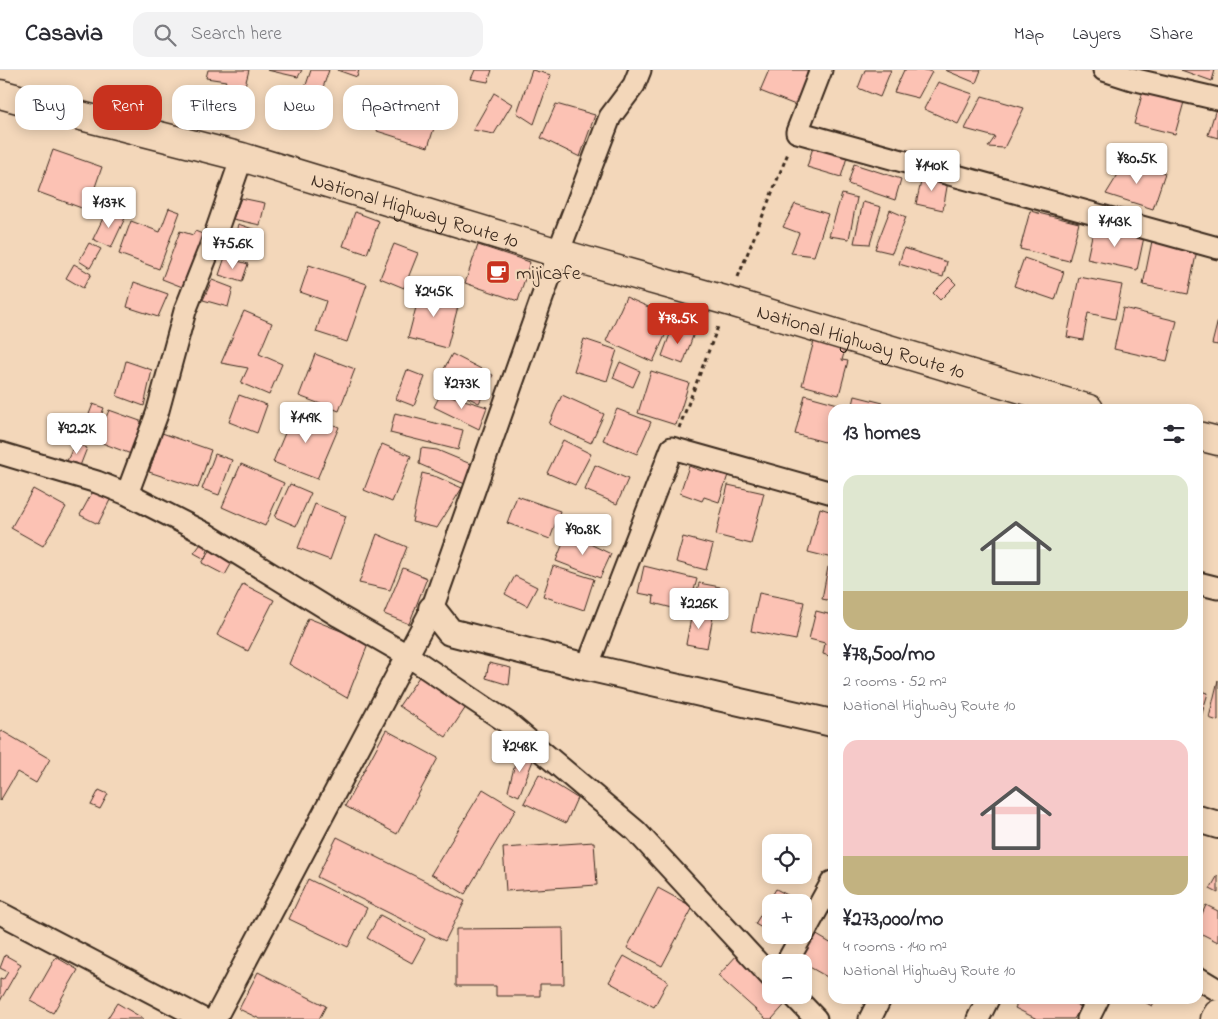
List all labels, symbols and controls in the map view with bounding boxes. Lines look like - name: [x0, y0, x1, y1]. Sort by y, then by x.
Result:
- search box: [133, 12, 483, 57]
- text: Casavia: [25, 17, 103, 52]
- icon: search: [151, 21, 179, 49]
- text: Search here: [191, 21, 282, 48]
- text: Map: [1014, 22, 1044, 48]
- text: Layers: [1072, 22, 1122, 48]
- text: Share: [1150, 22, 1193, 48]
- chip: Buy: [15, 85, 83, 130]
- chip: Rent: [93, 85, 162, 130]
- chip: Filters: [172, 85, 255, 130]
- chip: New: [265, 85, 333, 130]
- chip: Apartment: [343, 85, 458, 130]
- pin: ¥80.5K: [1096, 142, 1178, 185]
- text: ¥80.5K: [1117, 147, 1157, 171]
- pin: ¥140K: [897, 150, 967, 192]
- text: ¥140K: [916, 154, 948, 178]
- street label: National Highway Route 10: [307, 167, 522, 257]
- pin: ¥137K: [74, 186, 144, 229]
- text: ¥137K: [93, 191, 125, 215]
- pin: ¥143K: [1080, 206, 1150, 248]
- text: ¥143K: [1099, 210, 1131, 234]
- pin: ¥75.6K: [192, 228, 274, 270]
- text: ¥75.6K: [213, 232, 253, 256]
- cafe icon: mijicafe: [485, 259, 511, 285]
- place label: mijicafe: [516, 260, 581, 289]
- pin: ¥245K: [399, 276, 469, 318]
- text: ¥245K: [415, 280, 453, 304]
- street label: National Highway Route 10: [753, 298, 968, 388]
- pin: ¥78.5K: [637, 302, 719, 345]
- text: ¥78.5K: [658, 307, 698, 331]
- pin: ¥273K: [427, 368, 497, 410]
- text: ¥273K: [444, 372, 480, 396]
- pin: ¥149K: [271, 402, 341, 444]
- text: ¥149K: [291, 406, 321, 430]
- pin: ¥92.2K: [36, 412, 118, 455]
- text: ¥92.2K: [58, 417, 96, 441]
- text: 13 homes: [843, 419, 921, 449]
- icon: filters: [1160, 420, 1188, 448]
- icon: home: [971, 508, 1061, 598]
- pin: ¥90.8K: [542, 514, 624, 556]
- text: ¥90.8K: [566, 518, 601, 542]
- pin: ¥226K: [664, 588, 734, 630]
- text: ¥226K: [681, 592, 717, 616]
- text: ¥78,500/mo: [843, 640, 935, 670]
- text: 2 rooms · 52 m²: [843, 670, 947, 694]
- text: National Highway Route 10: [843, 694, 1015, 718]
- pin: ¥248K: [485, 730, 555, 773]
- text: ¥248K: [503, 735, 537, 759]
- icon: home: [971, 773, 1061, 863]
- map controls: [762, 834, 812, 1004]
- button: locate: [762, 834, 812, 884]
- button: +: [762, 894, 812, 944]
- text: ¥273,000/mo: [843, 905, 944, 935]
- text: 4 rooms · 140 m²: [843, 935, 947, 959]
- button: −: [762, 954, 812, 1004]
- text: National Highway Route 10: [843, 959, 1015, 983]

